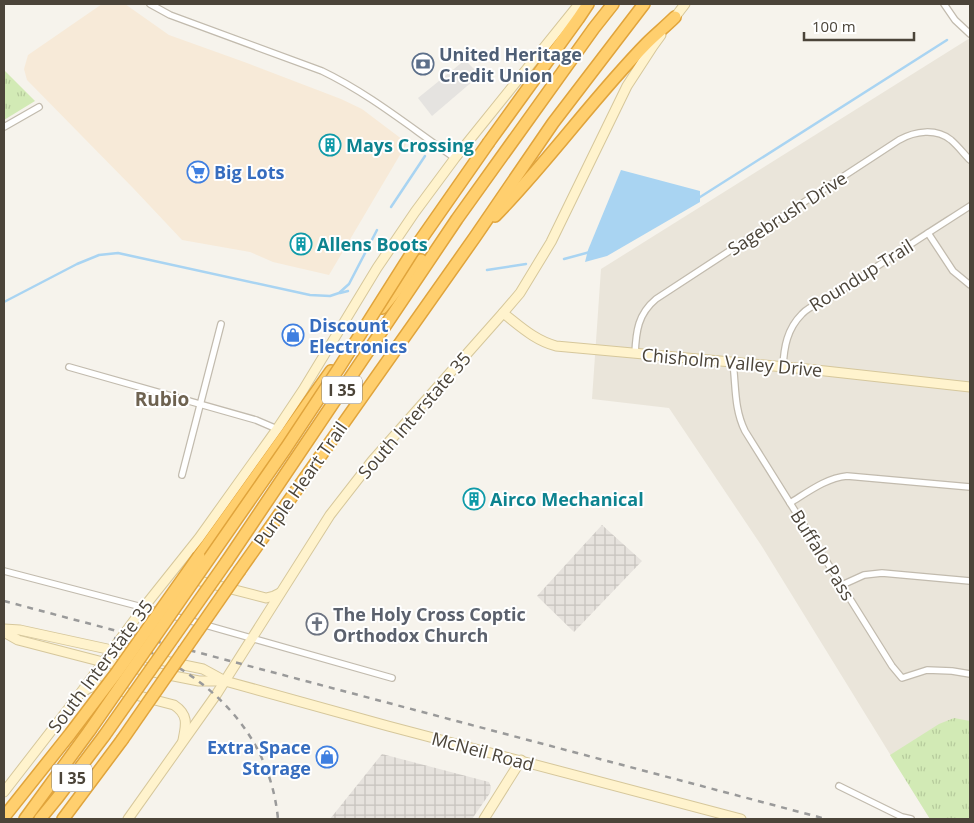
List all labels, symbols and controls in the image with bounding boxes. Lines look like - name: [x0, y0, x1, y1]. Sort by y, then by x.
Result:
- scale bar: [804, 10, 914, 42]
- text: 100 m: [812, 16, 856, 36]
- place label: United Heritage Credit Union: [439, 42, 582, 87]
- bank icon: United Heritage Credit Union: [411, 52, 435, 76]
- building icon: Mays Crossing: [318, 133, 342, 157]
- place label: Mays Crossing: [346, 133, 474, 157]
- supermarket icon: Big Lots: [186, 160, 210, 184]
- place label: Big Lots: [214, 160, 285, 184]
- street label: Sagebrush Drive: [723, 165, 851, 261]
- building icon: Allens Boots: [289, 232, 313, 256]
- place label: Allens Boots: [317, 232, 428, 256]
- street label: Roundup Trail: [805, 234, 917, 316]
- place label: Discount Electronics: [309, 313, 407, 358]
- shop icon: Discount Electronics: [281, 323, 305, 347]
- street label: Chisholm Valley Drive: [641, 342, 823, 382]
- street label: South Interstate 35: [352, 347, 476, 483]
- road number: I 35: [322, 376, 362, 404]
- district label: Rubio: [135, 386, 189, 412]
- street label: Purple Heart Trail: [248, 417, 352, 551]
- building icon: Airco Mechanical: [462, 487, 486, 511]
- place label: Airco Mechanical: [490, 487, 644, 511]
- street label: Buffalo Pass: [786, 505, 860, 605]
- street label: South Interstate 35: [42, 595, 158, 737]
- place label: The Holy Cross Coptic Orthodox Church: [333, 602, 526, 647]
- church icon: The Holy Cross Coptic Orthodox Church: [305, 612, 329, 636]
- street label: McNeil Road: [429, 726, 537, 776]
- place label: Extra Space Storage: [207, 735, 311, 780]
- shop icon: Extra Space Storage: [315, 745, 339, 769]
- road number: I 35: [52, 764, 92, 791]

